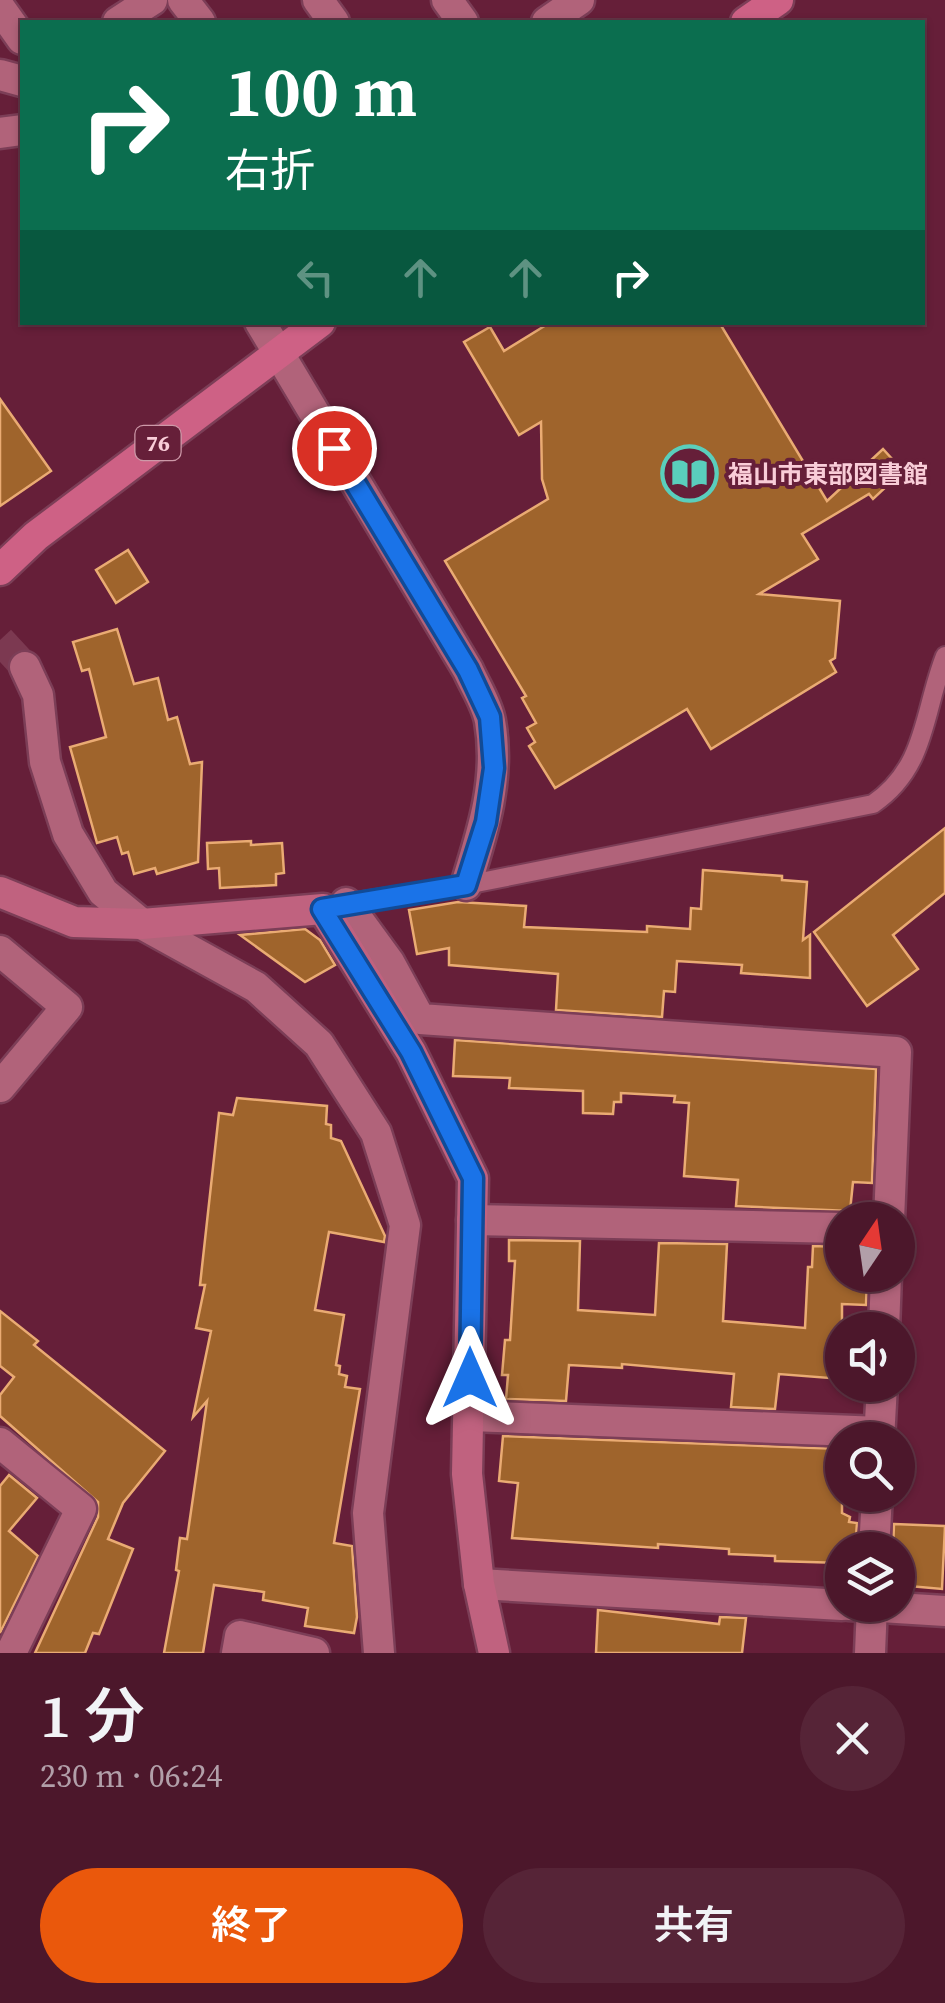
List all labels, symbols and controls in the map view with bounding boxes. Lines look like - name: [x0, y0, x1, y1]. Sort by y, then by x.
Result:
- text: 100 m: [225, 43, 417, 139]
- icon: right: [60, 60, 190, 190]
- text: 右折: [225, 139, 315, 201]
- icon: left: [288, 250, 343, 305]
- icon: ahead: [393, 250, 448, 305]
- icon: ahead: [498, 250, 553, 305]
- icon: right: [603, 250, 658, 305]
- pin: [292, 406, 377, 491]
- icon: arrive: [307, 421, 362, 476]
- road number: 76: [136, 426, 180, 460]
- library icon: 福山市東部図書館: [659, 444, 719, 504]
- place label: 福山市東部図書館: [728, 457, 928, 491]
- north arrow: [825, 1202, 915, 1292]
- map controls: [825, 1202, 915, 1622]
- button: sound: [825, 1312, 915, 1402]
- position arrow: [418, 1326, 522, 1430]
- button: search: [825, 1422, 915, 1512]
- button: layers: [825, 1532, 915, 1622]
- text: 1 分: [40, 1675, 145, 1757]
- button: close: [800, 1686, 905, 1791]
- text: 230 m · 06:24: [40, 1754, 222, 1798]
- button: 終了: [40, 1868, 463, 1983]
- button: 共有: [483, 1868, 905, 1983]

